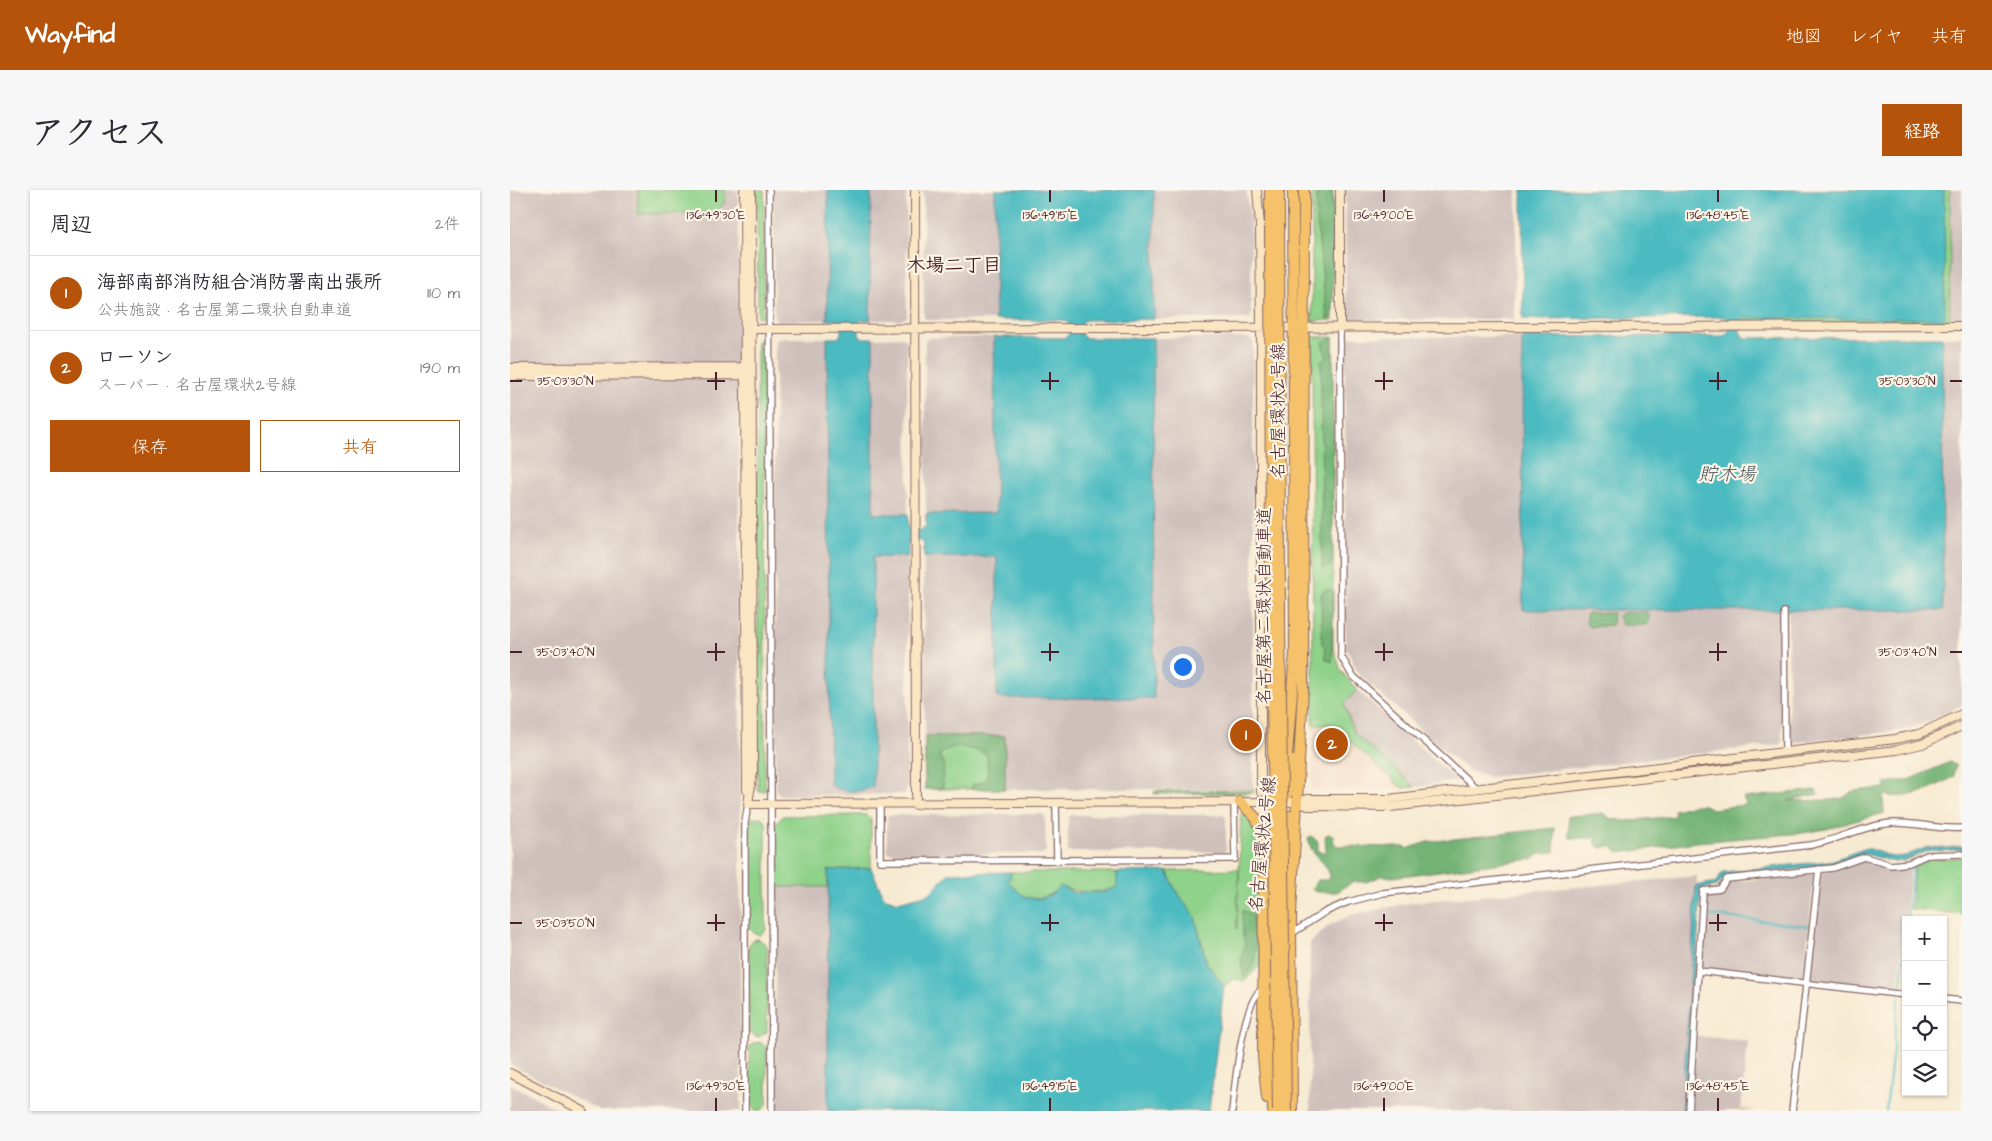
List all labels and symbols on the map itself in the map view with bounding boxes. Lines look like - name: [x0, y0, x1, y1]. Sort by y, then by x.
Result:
- text: 136°49'30"E: [687, 207, 745, 224]
- text: 136°49'15"E: [1023, 207, 1077, 224]
- text: 136°49'00"E: [1354, 207, 1414, 224]
- text: 136°48'45"E: [1687, 207, 1749, 224]
- district label: 木場二丁目: [906, 252, 1002, 279]
- street label: 名古屋環状2号線: [1266, 343, 1291, 479]
- text: 35°03'30"N: [537, 373, 594, 390]
- text: 35°03'30"N: [1879, 373, 1936, 390]
- water label: 貯木場: [1698, 461, 1757, 488]
- street label: 名古屋第二環状自動車道: [1252, 507, 1277, 705]
- text: 35°03'40"N: [536, 644, 595, 661]
- text: 35°03'40"N: [1878, 644, 1937, 661]
- your location: [1170, 654, 1196, 680]
- pin: 1: [1230, 716, 1262, 754]
- pin: 2: [1316, 725, 1348, 763]
- street label: 名古屋環状2号線: [1243, 775, 1282, 913]
- text: 35°03'50"N: [535, 915, 595, 932]
- text: 136°49'30"E: [687, 1078, 745, 1095]
- text: 136°49'15"E: [1023, 1078, 1077, 1095]
- text: 136°49'00"E: [1354, 1078, 1414, 1095]
- text: 136°48'45"E: [1687, 1078, 1749, 1095]

